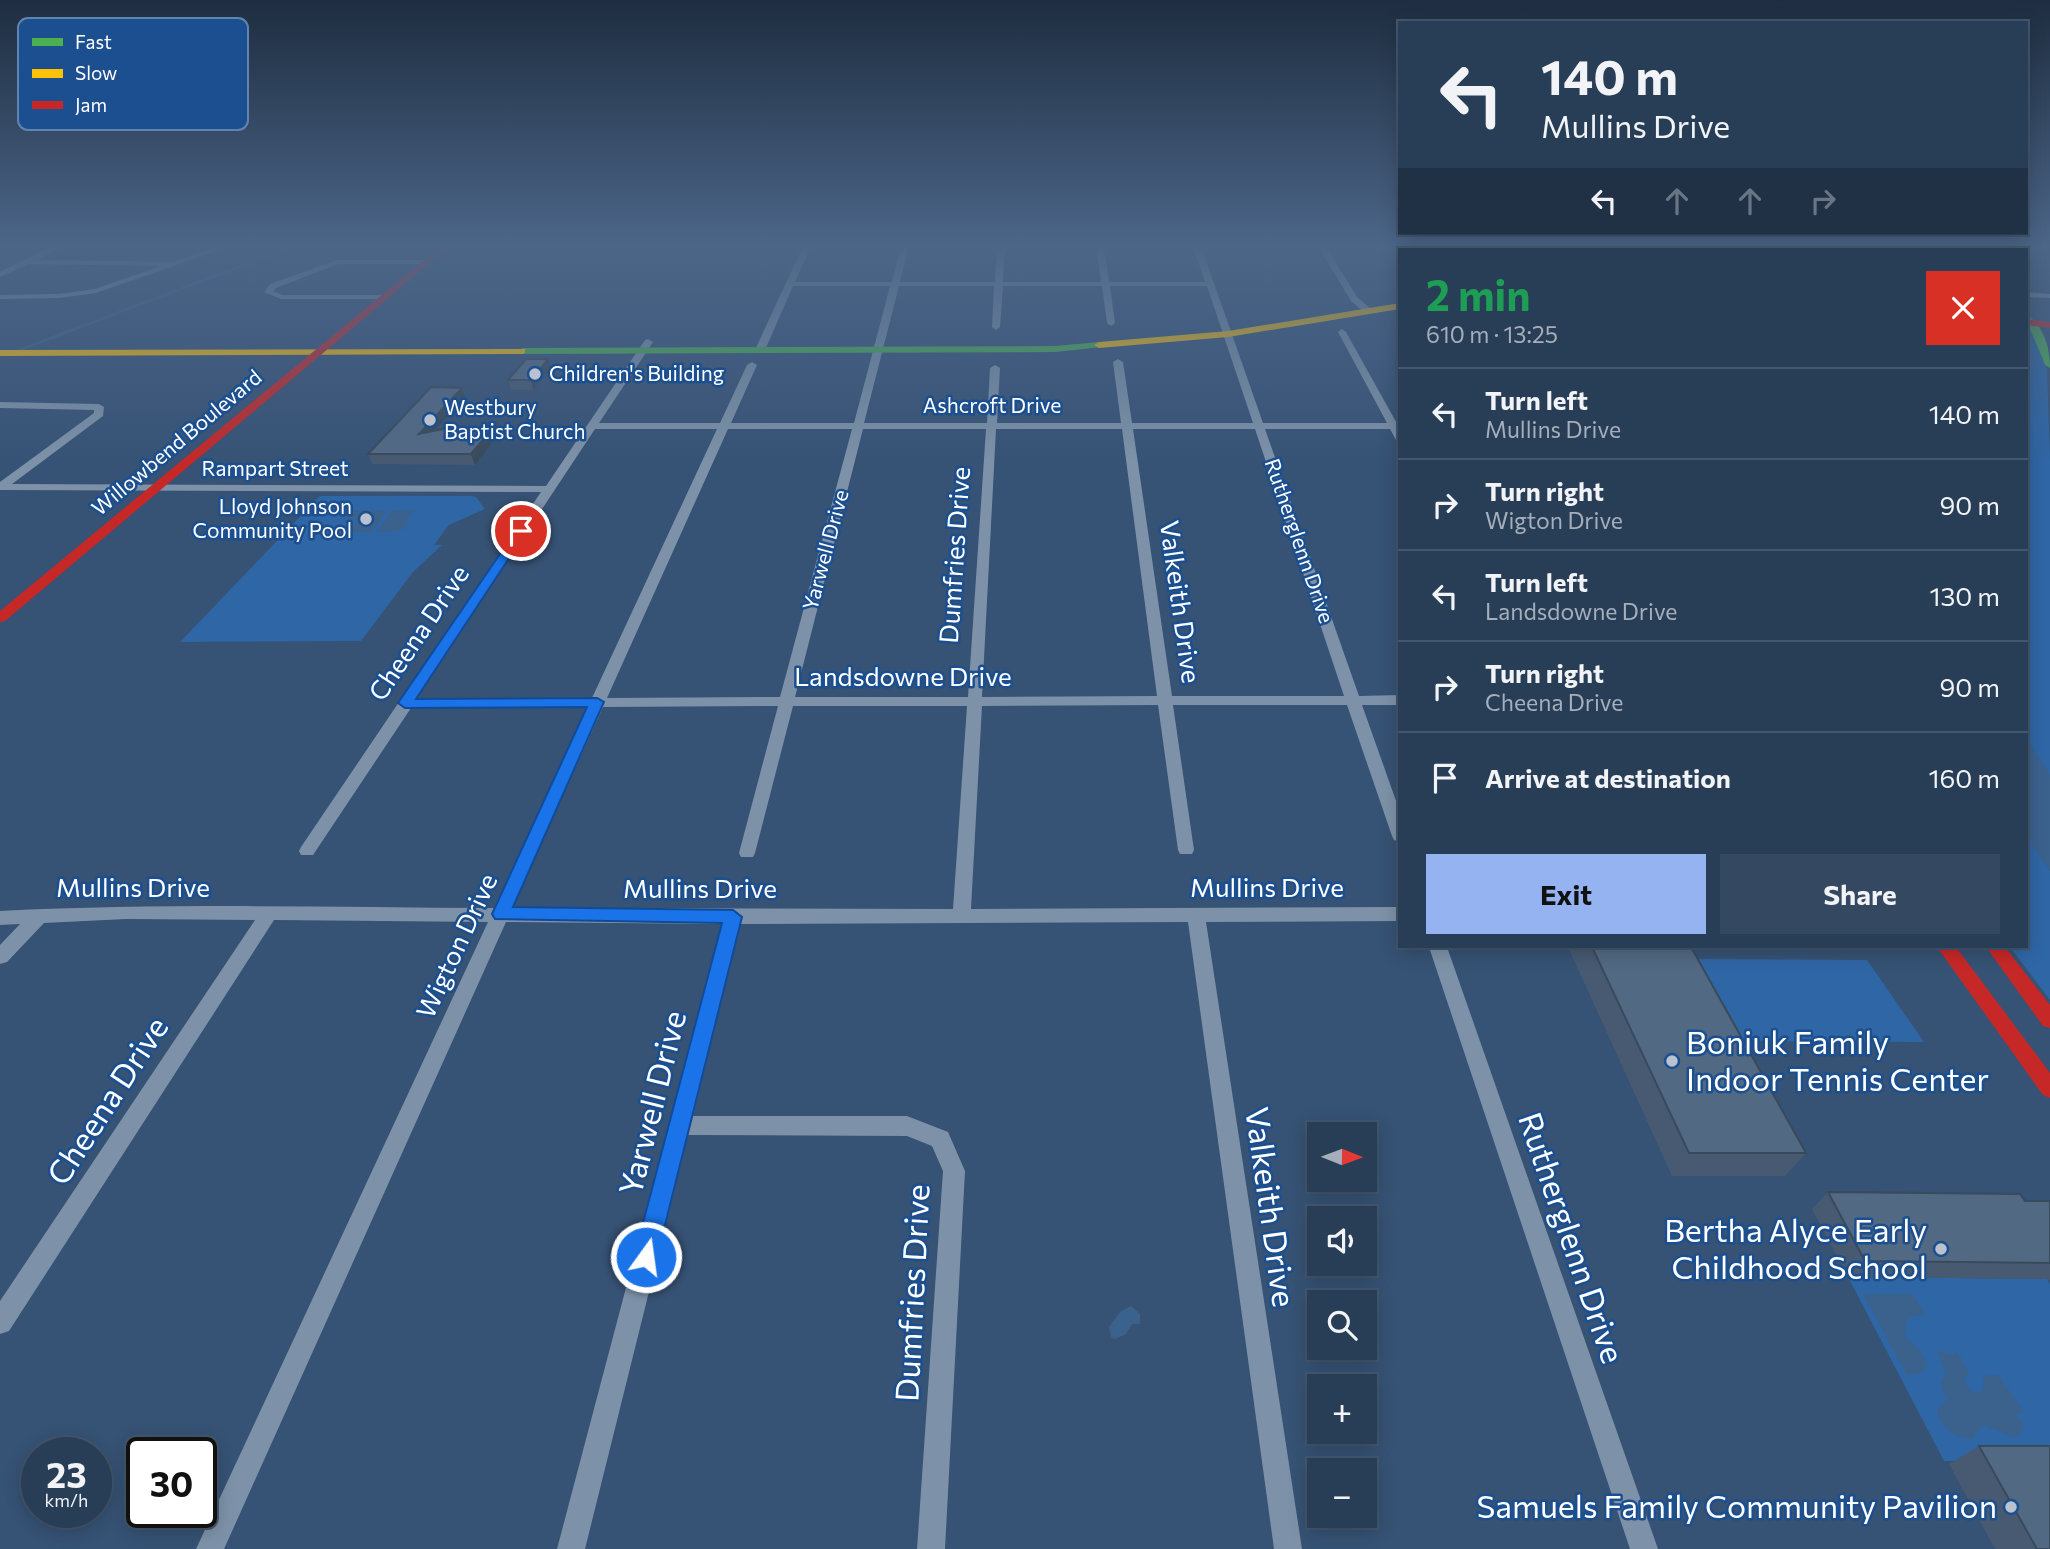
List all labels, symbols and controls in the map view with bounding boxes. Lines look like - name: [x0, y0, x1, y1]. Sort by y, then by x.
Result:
- legend: [18, 18, 248, 130]
- text: Fast: [75, 30, 112, 53]
- text: 140 m: [1541, 45, 1678, 105]
- icon: left: [1426, 49, 1517, 140]
- text: Slow: [75, 61, 117, 84]
- text: Jam: [75, 93, 107, 116]
- text: Mullins Drive: [1541, 105, 1730, 145]
- icon: left: [1585, 182, 1623, 220]
- icon: ahead: [1658, 182, 1696, 220]
- icon: ahead: [1731, 182, 1769, 220]
- icon: right: [1804, 182, 1842, 220]
- text: 2 min: [1426, 268, 1531, 320]
- button: close: [1926, 271, 2000, 345]
- text: 610 m · 13:25: [1426, 320, 1558, 348]
- place label: Children's Building: [549, 360, 724, 385]
- street label: Willowbend Boulevard: [86, 364, 266, 520]
- marker: Children's Building: [527, 366, 543, 382]
- text: Turn left: [1485, 384, 1588, 415]
- street label: Ashcroft Drive: [923, 392, 1061, 417]
- place label: Westbury Baptist Church: [444, 394, 586, 443]
- icon: left: [1426, 395, 1464, 433]
- text: 140 m: [1929, 398, 2000, 429]
- marker: Westbury Baptist Church: [422, 412, 438, 428]
- text: Mullins Drive: [1485, 415, 1621, 443]
- street label: Rampart Street: [201, 455, 349, 480]
- street label: Rutherglenn Drive: [1261, 455, 1340, 626]
- street label: Dumfries Drive: [932, 466, 975, 644]
- text: Turn right: [1485, 475, 1604, 506]
- icon: right: [1426, 486, 1464, 524]
- street label: Yarwell Drive: [796, 487, 853, 613]
- text: 90 m: [1940, 489, 2000, 520]
- place label: Lloyd Johnson Community Pool: [193, 493, 352, 542]
- pin: [491, 501, 551, 561]
- text: Wigton Drive: [1485, 506, 1623, 534]
- marker: Lloyd Johnson Community Pool: [358, 511, 374, 527]
- icon: arrive: [502, 512, 540, 550]
- street label: Valkeith Drive: [1155, 518, 1208, 685]
- street label: Cheena Drive: [361, 559, 474, 706]
- text: Turn left: [1485, 566, 1588, 597]
- icon: left: [1426, 577, 1464, 615]
- text: 130 m: [1929, 580, 2000, 611]
- text: Landsdowne Drive: [1485, 597, 1677, 625]
- text: Turn right: [1485, 657, 1604, 688]
- street label: Landsdowne Drive: [794, 660, 1012, 691]
- icon: right: [1426, 668, 1464, 706]
- text: 90 m: [1940, 671, 2000, 702]
- text: Cheena Drive: [1485, 688, 1623, 716]
- icon: arrive: [1426, 759, 1464, 797]
- text: Arrive at destination: [1485, 762, 1731, 793]
- text: 160 m: [1928, 762, 2000, 793]
- button: Exit: [1426, 854, 1706, 934]
- button: Share: [1720, 854, 2000, 934]
- street label: Wigton Drive: [409, 868, 503, 1023]
- street label: Mullins Drive: [56, 871, 210, 902]
- street label: Mullins Drive: [1190, 871, 1344, 902]
- street label: Mullins Drive: [623, 872, 777, 903]
- street label: Yarwell Drive: [609, 1006, 693, 1199]
- street label: Cheena Drive: [37, 1008, 176, 1192]
- place label: Boniuk Family Indoor Tennis Center: [1686, 1021, 1989, 1098]
- marker: Boniuk Family Indoor Tennis Center: [1664, 1053, 1680, 1069]
- street label: Valkeith Drive: [1238, 1104, 1306, 1309]
- street label: Rutherglenn Drive: [1511, 1107, 1635, 1368]
- north arrow: [1307, 1122, 1377, 1192]
- map controls: [1307, 1122, 1377, 1528]
- street label: Dumfries Drive: [885, 1183, 937, 1403]
- button: sound: [1307, 1206, 1377, 1276]
- place label: Bertha Alyce Early Childhood School: [1664, 1209, 1927, 1286]
- position arrow: [609, 1220, 683, 1294]
- marker: Bertha Alyce Early Childhood School: [1933, 1241, 1949, 1257]
- button: search: [1307, 1290, 1377, 1360]
- button: +: [1307, 1374, 1377, 1444]
- speed limit sign: 30: [126, 1437, 217, 1528]
- text: 23: [46, 1452, 87, 1495]
- button: −: [1307, 1458, 1377, 1528]
- place label: Samuels Family Community Pavilion: [1477, 1485, 1997, 1525]
- text: km/h: [45, 1489, 88, 1511]
- marker: Samuels Family Community Pavilion: [2003, 1499, 2019, 1515]

